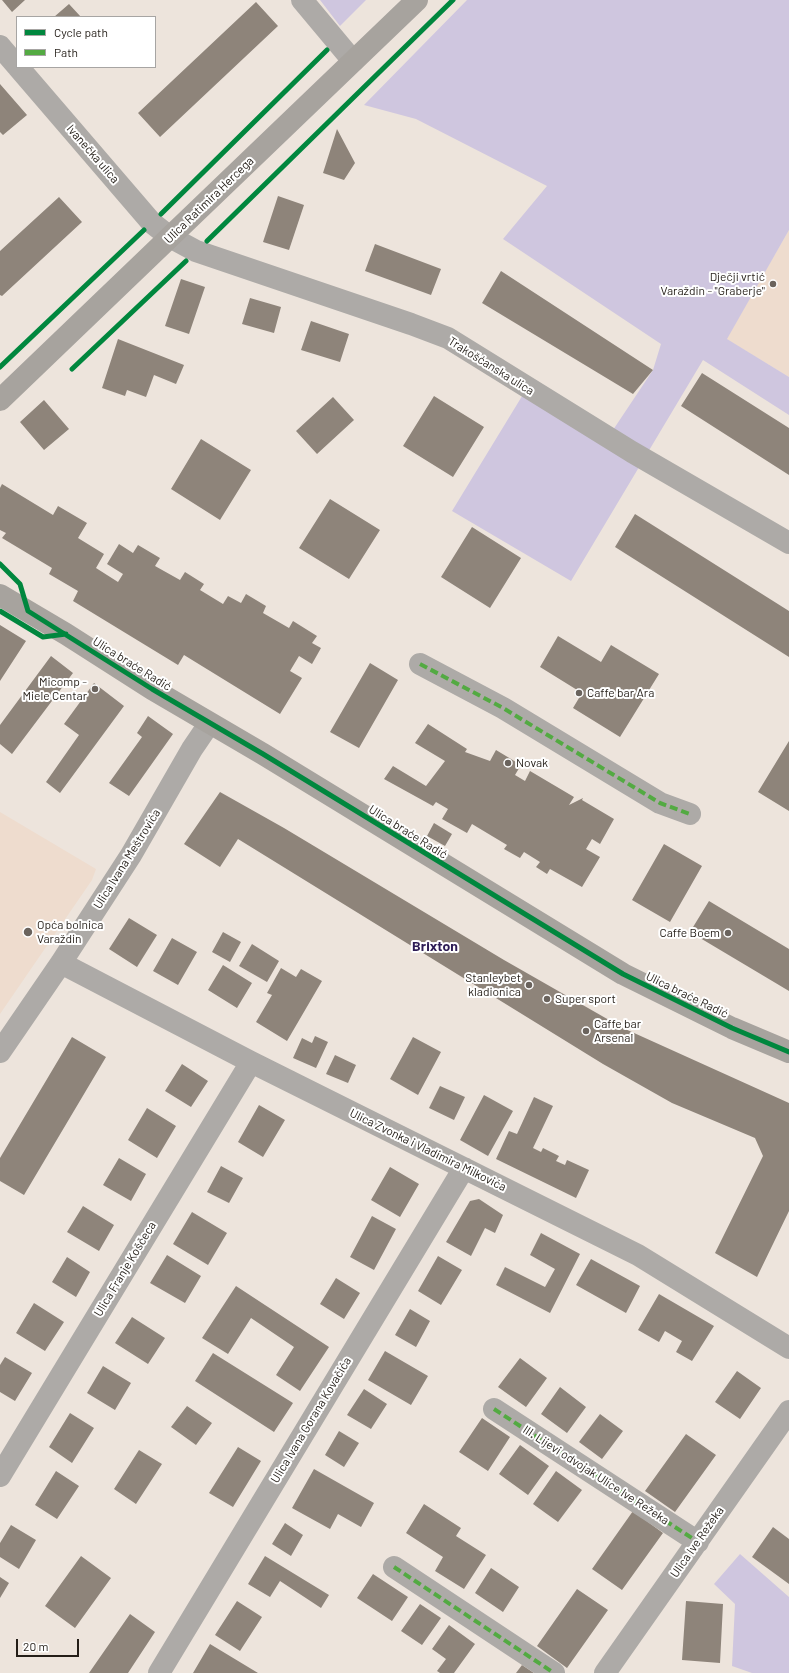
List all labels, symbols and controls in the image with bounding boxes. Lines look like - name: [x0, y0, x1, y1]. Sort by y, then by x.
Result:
- legend: [16, 16, 156, 68]
- text: Cycle path: [54, 25, 108, 39]
- text: Path: [54, 45, 78, 59]
- street label: Ivanečka ulica: [64, 122, 122, 186]
- street label: Ulica Ratimira Hercega: [161, 154, 257, 246]
- place label: Dječji vrtić Varaždin - "Graberje": [660, 270, 765, 298]
- marker: Dječji vrtić Varaždin - "Graberje": [768, 279, 778, 289]
- street label: Trakošćanska ulica: [445, 334, 537, 398]
- street label: Ulica braće Radić: [90, 634, 174, 694]
- place label: Micomp - Miele Centar: [22, 675, 87, 703]
- marker: Micomp - Miele Centar: [90, 684, 100, 694]
- place label: Caffe bar Ara: [587, 686, 654, 700]
- marker: Caffe bar Ara: [574, 688, 584, 698]
- place label: Novak: [516, 756, 548, 770]
- marker: Novak: [503, 758, 513, 768]
- street label: Ulica braće Radić: [366, 802, 450, 862]
- street label: Ulica Ivana Meštrovića: [90, 806, 164, 912]
- place label: Opća bolnica Varaždin: [37, 918, 103, 946]
- marker: Opća bolnica Varaždin: [22, 926, 34, 938]
- place label: Caffe Boem: [660, 926, 720, 940]
- marker: Caffe Boem: [723, 928, 733, 938]
- district label: Brixton: [412, 938, 458, 954]
- street label: Ulica braće Radić: [644, 969, 730, 1021]
- place label: Stanleybet kladionica: [465, 971, 521, 999]
- marker: Stanleybet kladionica: [524, 980, 534, 990]
- place label: Super sport: [555, 992, 616, 1006]
- marker: Super sport: [542, 994, 552, 1004]
- place label: Caffe bar Arsenal: [594, 1017, 641, 1045]
- marker: Caffe bar Arsenal: [581, 1026, 591, 1036]
- street label: Ulica Zvonka i Vladimira Milkovića: [347, 1106, 509, 1194]
- street label: Ulica Franje Koščeca: [91, 1219, 159, 1319]
- street label: Ulica Ivana Gorana Kovačića: [268, 1354, 354, 1486]
- street label: III. Lijevi odvojak Ulice Ive Režeka: [520, 1422, 672, 1528]
- street label: Ulica Ive Režeka: [667, 1504, 727, 1580]
- scale bar: [18, 1631, 81, 1657]
- text: 20 m: [23, 1639, 49, 1653]

